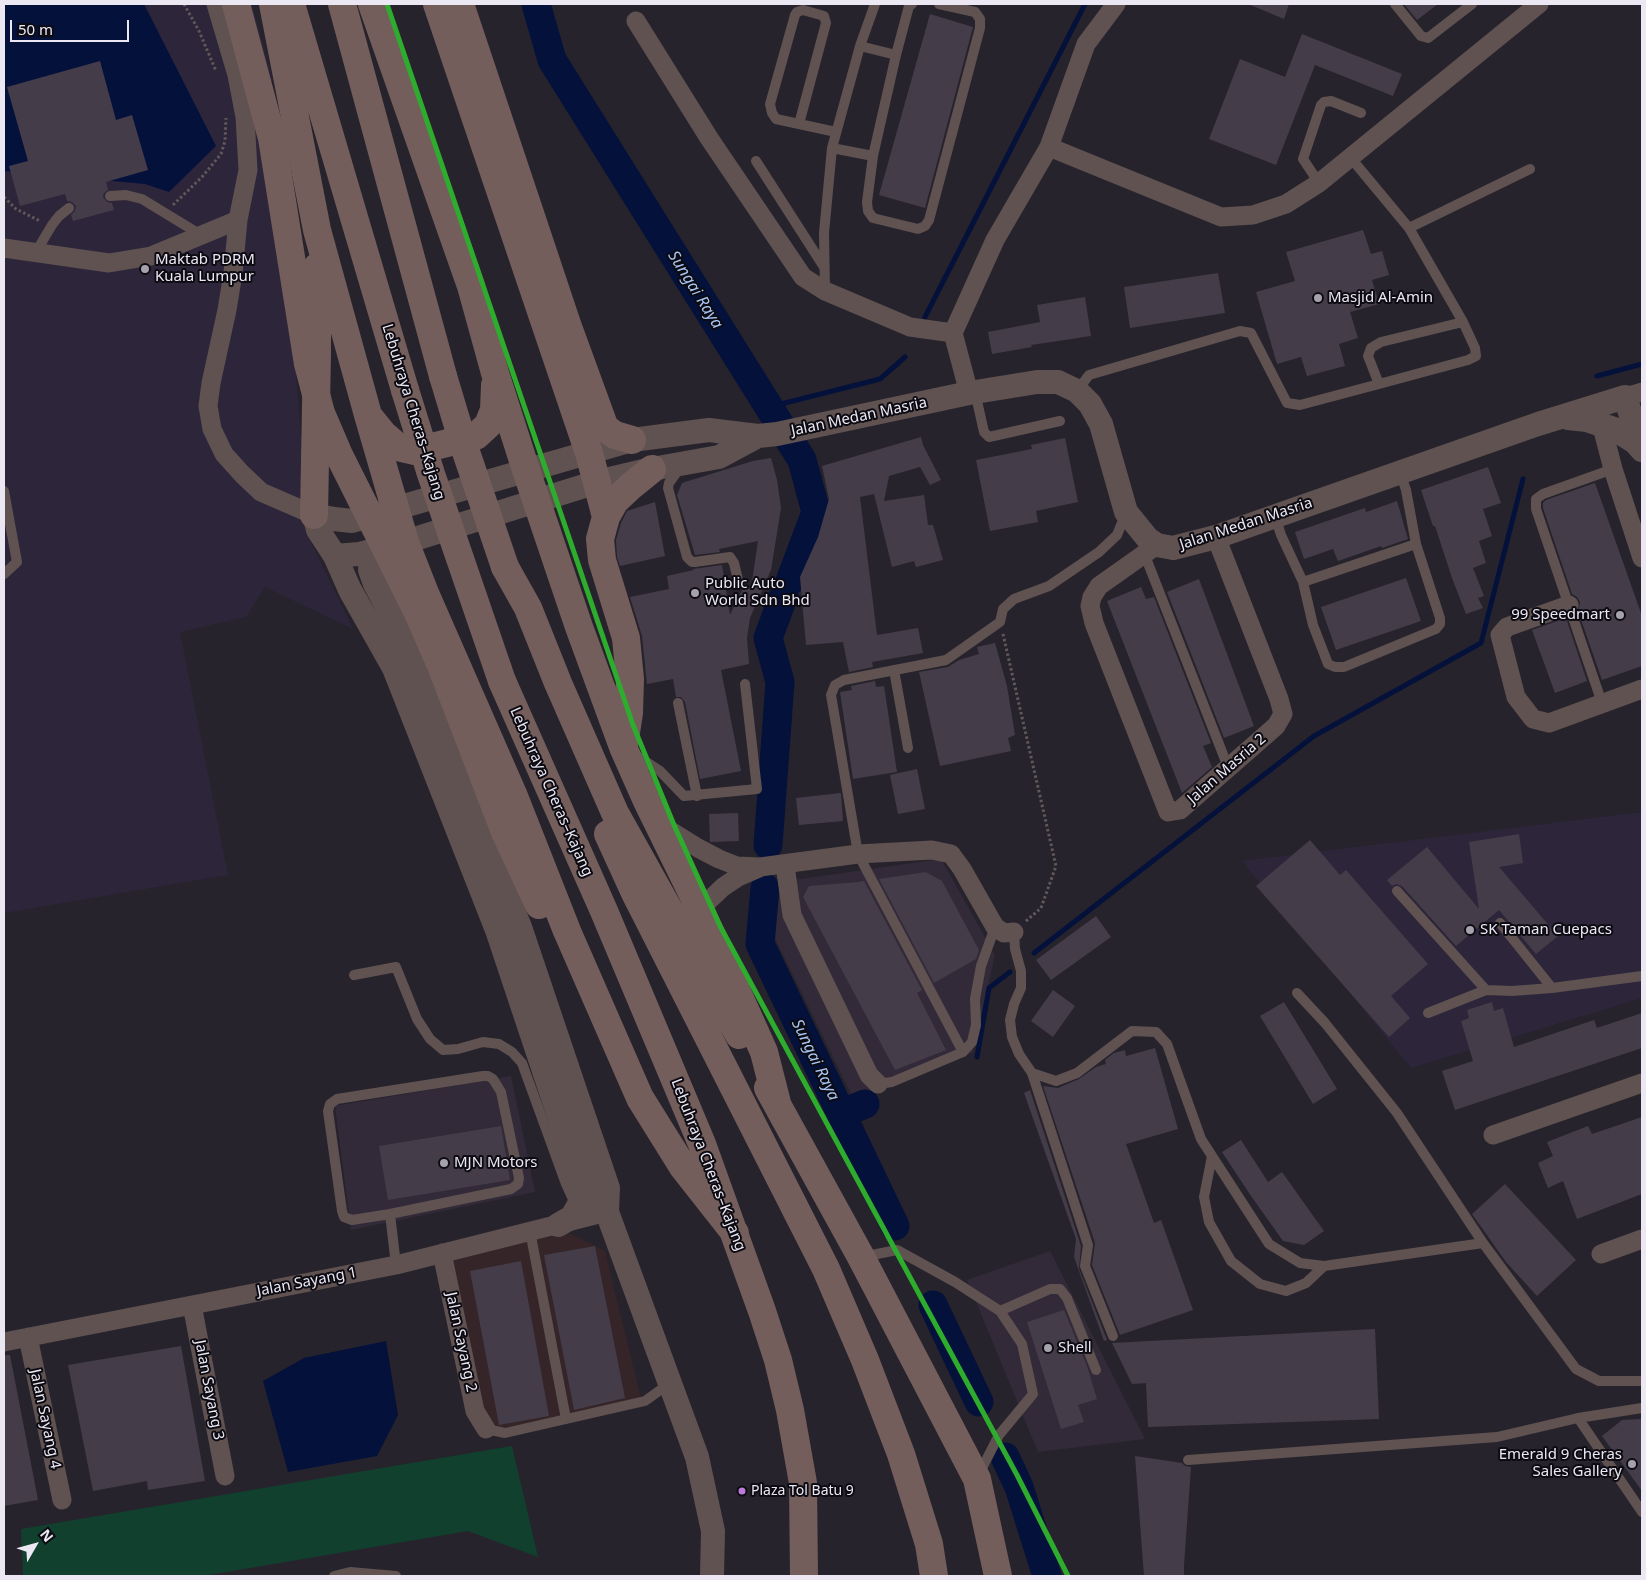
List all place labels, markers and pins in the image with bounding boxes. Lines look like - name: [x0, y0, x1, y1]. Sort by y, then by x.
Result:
- place label: Maktab PDRM Kuala Lumpur: [155, 251, 255, 286]
- marker: Maktab PDRM Kuala Lumpur: [139, 263, 151, 275]
- place label: Masjid Al-Amin: [1328, 289, 1433, 307]
- marker: Masjid Al-Amin: [1312, 292, 1324, 304]
- place label: Public Auto World Sdn Bhd: [705, 575, 810, 610]
- marker: Public Auto World Sdn Bhd: [689, 587, 701, 599]
- place label: 99 Speedmart: [1511, 606, 1610, 624]
- marker: 99 Speedmart: [1614, 609, 1626, 621]
- place label: SK Taman Cuepacs: [1480, 921, 1612, 939]
- marker: SK Taman Cuepacs: [1464, 924, 1476, 936]
- place label: MJN Motors: [454, 1154, 538, 1172]
- marker: MJN Motors: [438, 1157, 450, 1169]
- place label: Shell: [1058, 1339, 1092, 1357]
- marker: Shell: [1042, 1342, 1054, 1354]
- place label: Emerald 9 Cheras Sales Gallery: [1499, 1446, 1622, 1481]
- marker: Emerald 9 Cheras Sales Gallery: [1626, 1458, 1638, 1470]
- place label: Plaza Tol Batu 9: [751, 1483, 854, 1499]
- marker: Plaza Tol Batu 9: [737, 1486, 747, 1496]

